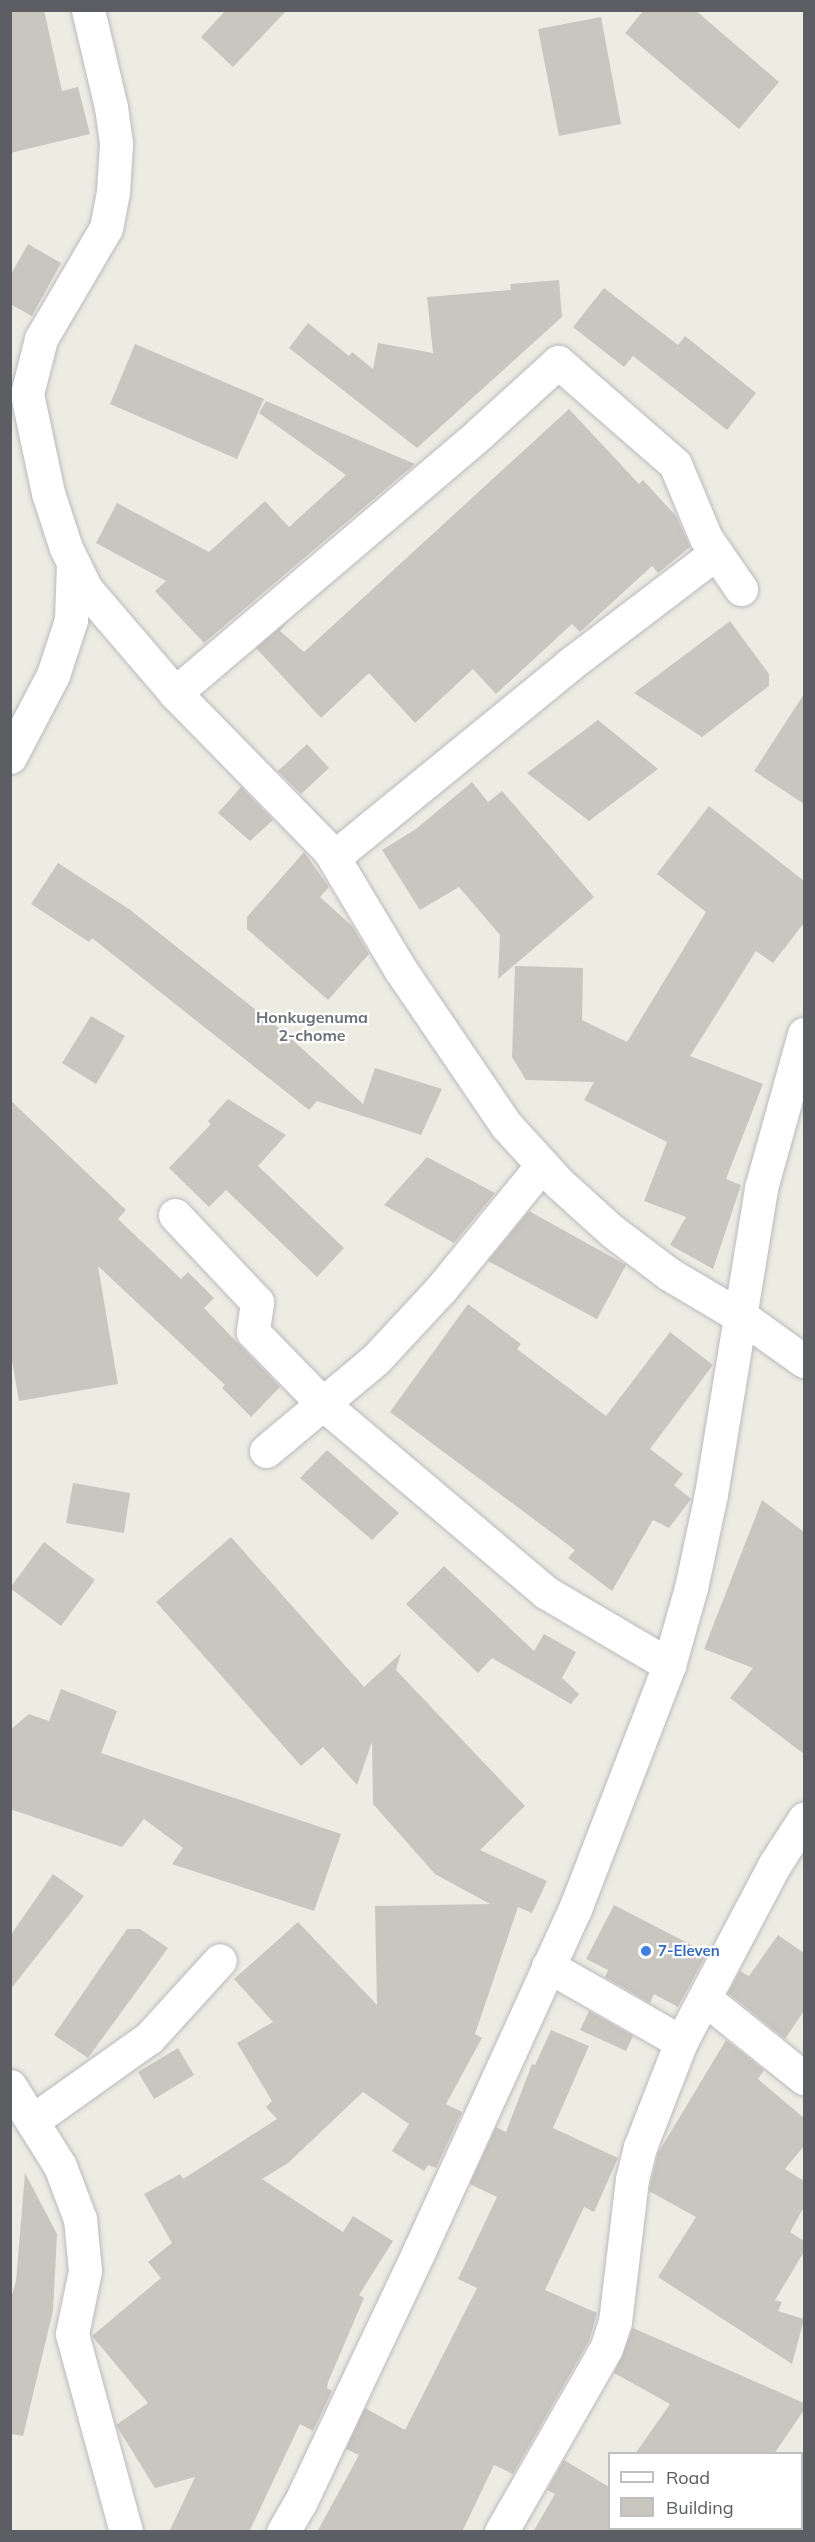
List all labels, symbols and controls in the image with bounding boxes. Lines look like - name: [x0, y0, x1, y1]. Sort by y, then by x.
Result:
- district label: Honkugenuma 2-chome: [256, 1007, 368, 1045]
- place label: 7-Eleven: [658, 1942, 720, 1960]
- marker: 7-Eleven: [639, 1944, 653, 1958]
- legend: [608, 2452, 803, 2530]
- text: Road: [666, 2466, 710, 2489]
- text: Building: [666, 2496, 734, 2519]

